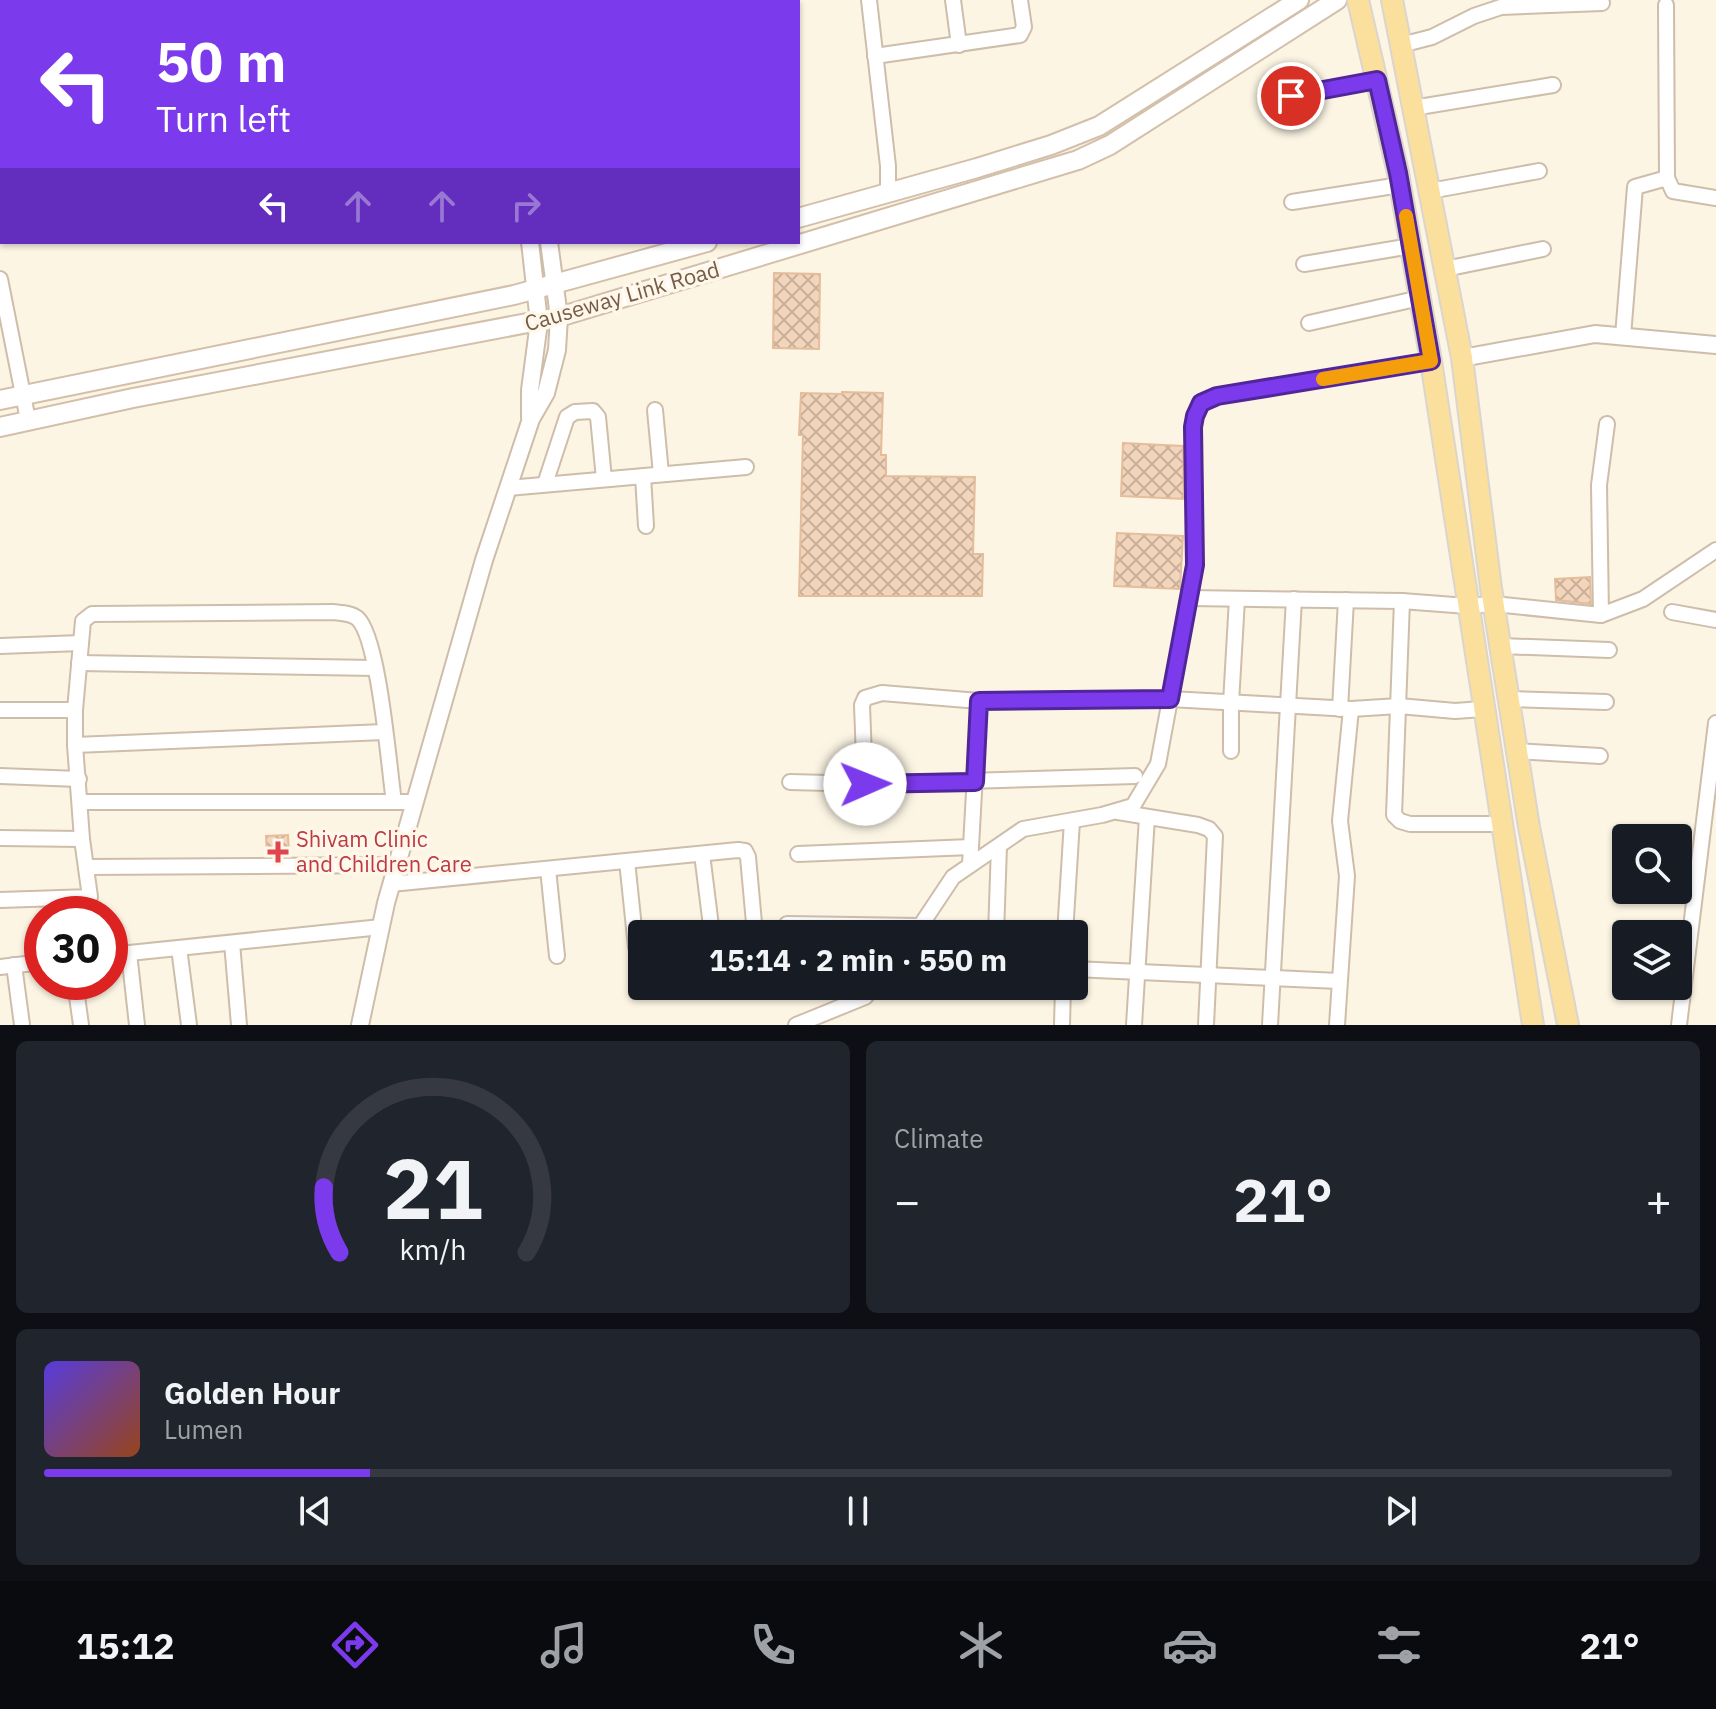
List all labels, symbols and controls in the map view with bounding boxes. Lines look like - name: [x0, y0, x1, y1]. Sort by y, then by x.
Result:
- text: 50 m: [156, 25, 286, 97]
- icon: left: [24, 32, 128, 136]
- pin: [1257, 62, 1325, 130]
- icon: arrive: [1269, 74, 1313, 118]
- text: Turn left: [156, 95, 291, 142]
- icon: left: [252, 184, 296, 228]
- icon: ahead: [336, 184, 380, 228]
- icon: ahead: [420, 184, 464, 228]
- icon: right: [504, 184, 548, 228]
- street label: Causeway Link Road: [521, 254, 723, 337]
- position arrow: [823, 742, 907, 826]
- place label: Shivam Clinic and Children Care: [296, 824, 472, 878]
- map controls: [1612, 824, 1692, 1000]
- button: search: [1612, 824, 1692, 904]
- marker: Shivam Clinic and Children Care: [267, 841, 289, 863]
- speed limit sign: 30: [24, 896, 128, 1000]
- button: layers: [1612, 920, 1692, 1000]
- text: 15:14 · 2 min · 550 m: [709, 940, 1007, 979]
- text: Climate: [894, 1121, 984, 1155]
- text: 21: [383, 1134, 483, 1242]
- text: 21°: [1233, 1160, 1333, 1239]
- text: −: [894, 1172, 920, 1229]
- text: +: [1646, 1172, 1672, 1229]
- text: km/h: [399, 1231, 467, 1268]
- text: Golden Hour: [164, 1373, 340, 1412]
- text: Lumen: [164, 1412, 243, 1446]
- icon: previous: [293, 1489, 337, 1533]
- icon: pause: [836, 1489, 880, 1533]
- icon: next: [1379, 1489, 1423, 1533]
- icon: directions: [327, 1617, 383, 1673]
- icon: music: [536, 1617, 592, 1673]
- icon: phone: [745, 1617, 801, 1673]
- icon: climate: [953, 1617, 1009, 1673]
- icon: car: [1162, 1617, 1218, 1673]
- icon: filters: [1371, 1617, 1427, 1673]
- text: 15:12: [76, 1622, 175, 1669]
- text: 21°: [1579, 1622, 1640, 1669]

